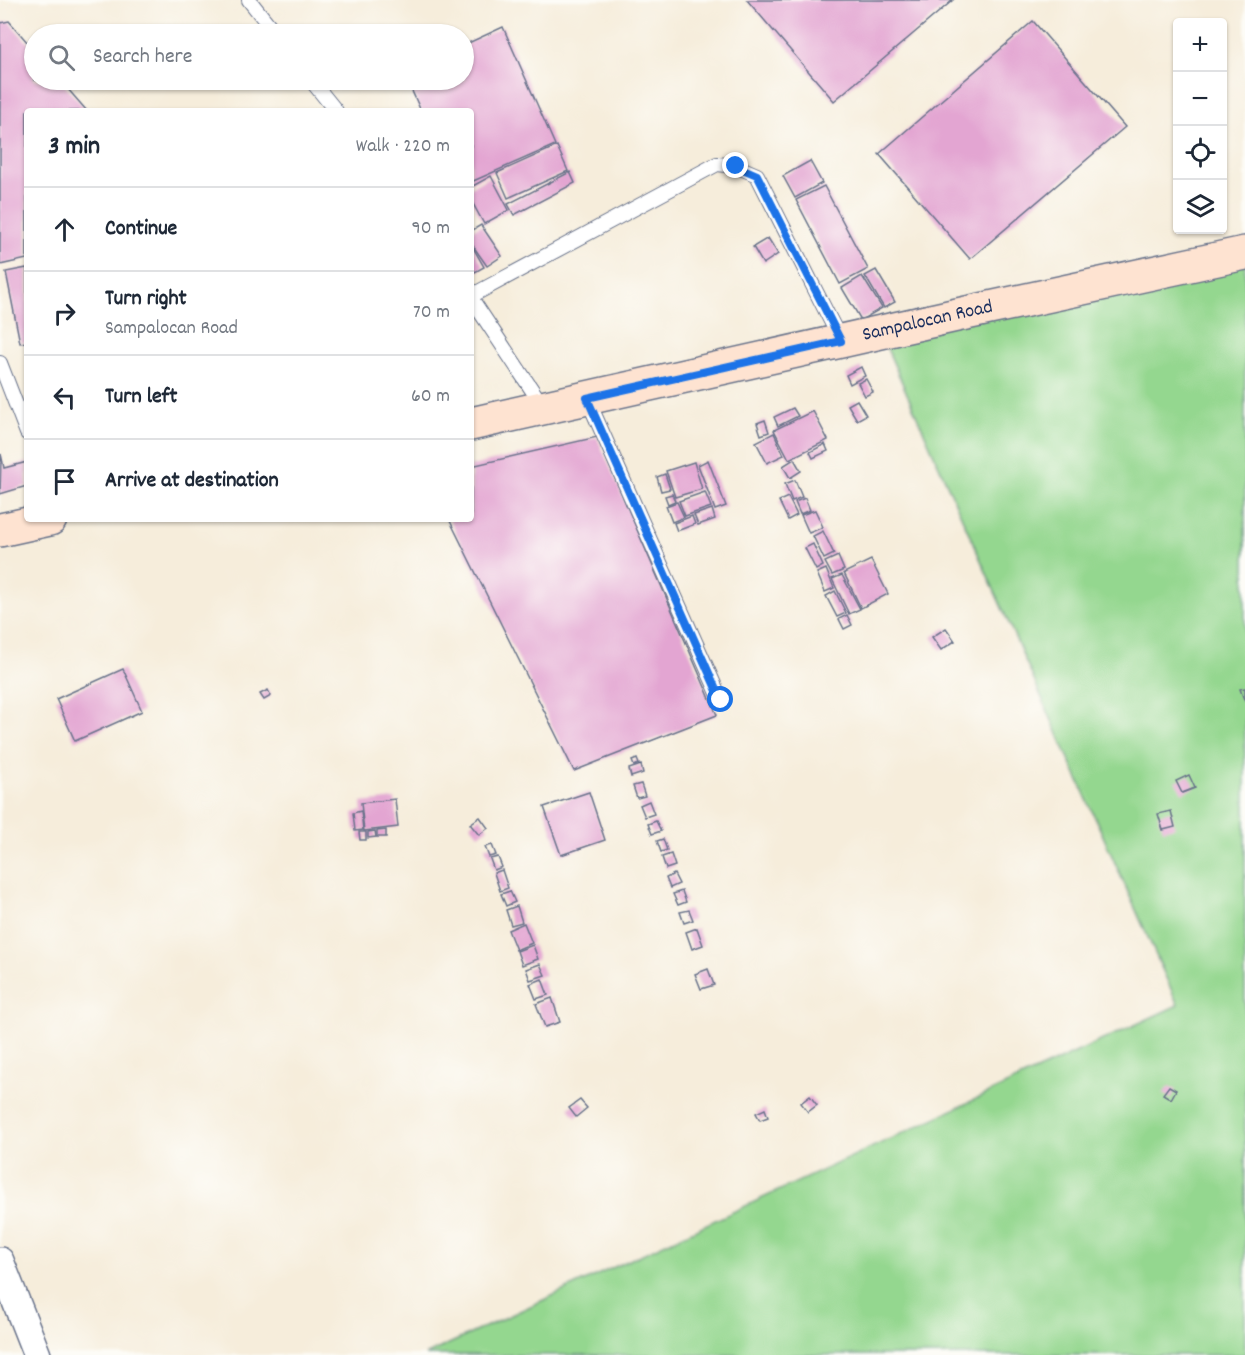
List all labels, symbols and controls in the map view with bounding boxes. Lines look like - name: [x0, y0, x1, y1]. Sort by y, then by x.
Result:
- map controls: [1173, 18, 1227, 234]
- button: +: [1173, 18, 1227, 72]
- search box: [24, 24, 474, 90]
- icon: search: [45, 41, 78, 74]
- text: Search here: [93, 42, 192, 73]
- button: −: [1173, 72, 1227, 126]
- button: locate: [1173, 126, 1227, 180]
- text: 3 min: [48, 129, 100, 166]
- text: Walk · 220 m: [356, 133, 450, 161]
- route end: [722, 152, 748, 178]
- button: layers: [1173, 180, 1227, 234]
- icon: ahead: [48, 213, 81, 246]
- text: Continue: [105, 214, 177, 245]
- text: 90 m: [412, 215, 450, 243]
- text: Turn right: [105, 284, 187, 315]
- street label: Sampalocan Road: [860, 294, 996, 350]
- icon: right: [48, 297, 81, 330]
- text: 70 m: [413, 299, 450, 327]
- text: Sampalocan Road: [105, 315, 238, 343]
- icon: left: [48, 381, 81, 414]
- text: Turn left: [105, 382, 177, 413]
- text: 60 m: [411, 383, 450, 411]
- icon: arrive: [48, 465, 81, 498]
- text: Arrive at destination: [105, 466, 279, 497]
- route start: [707, 686, 733, 712]

